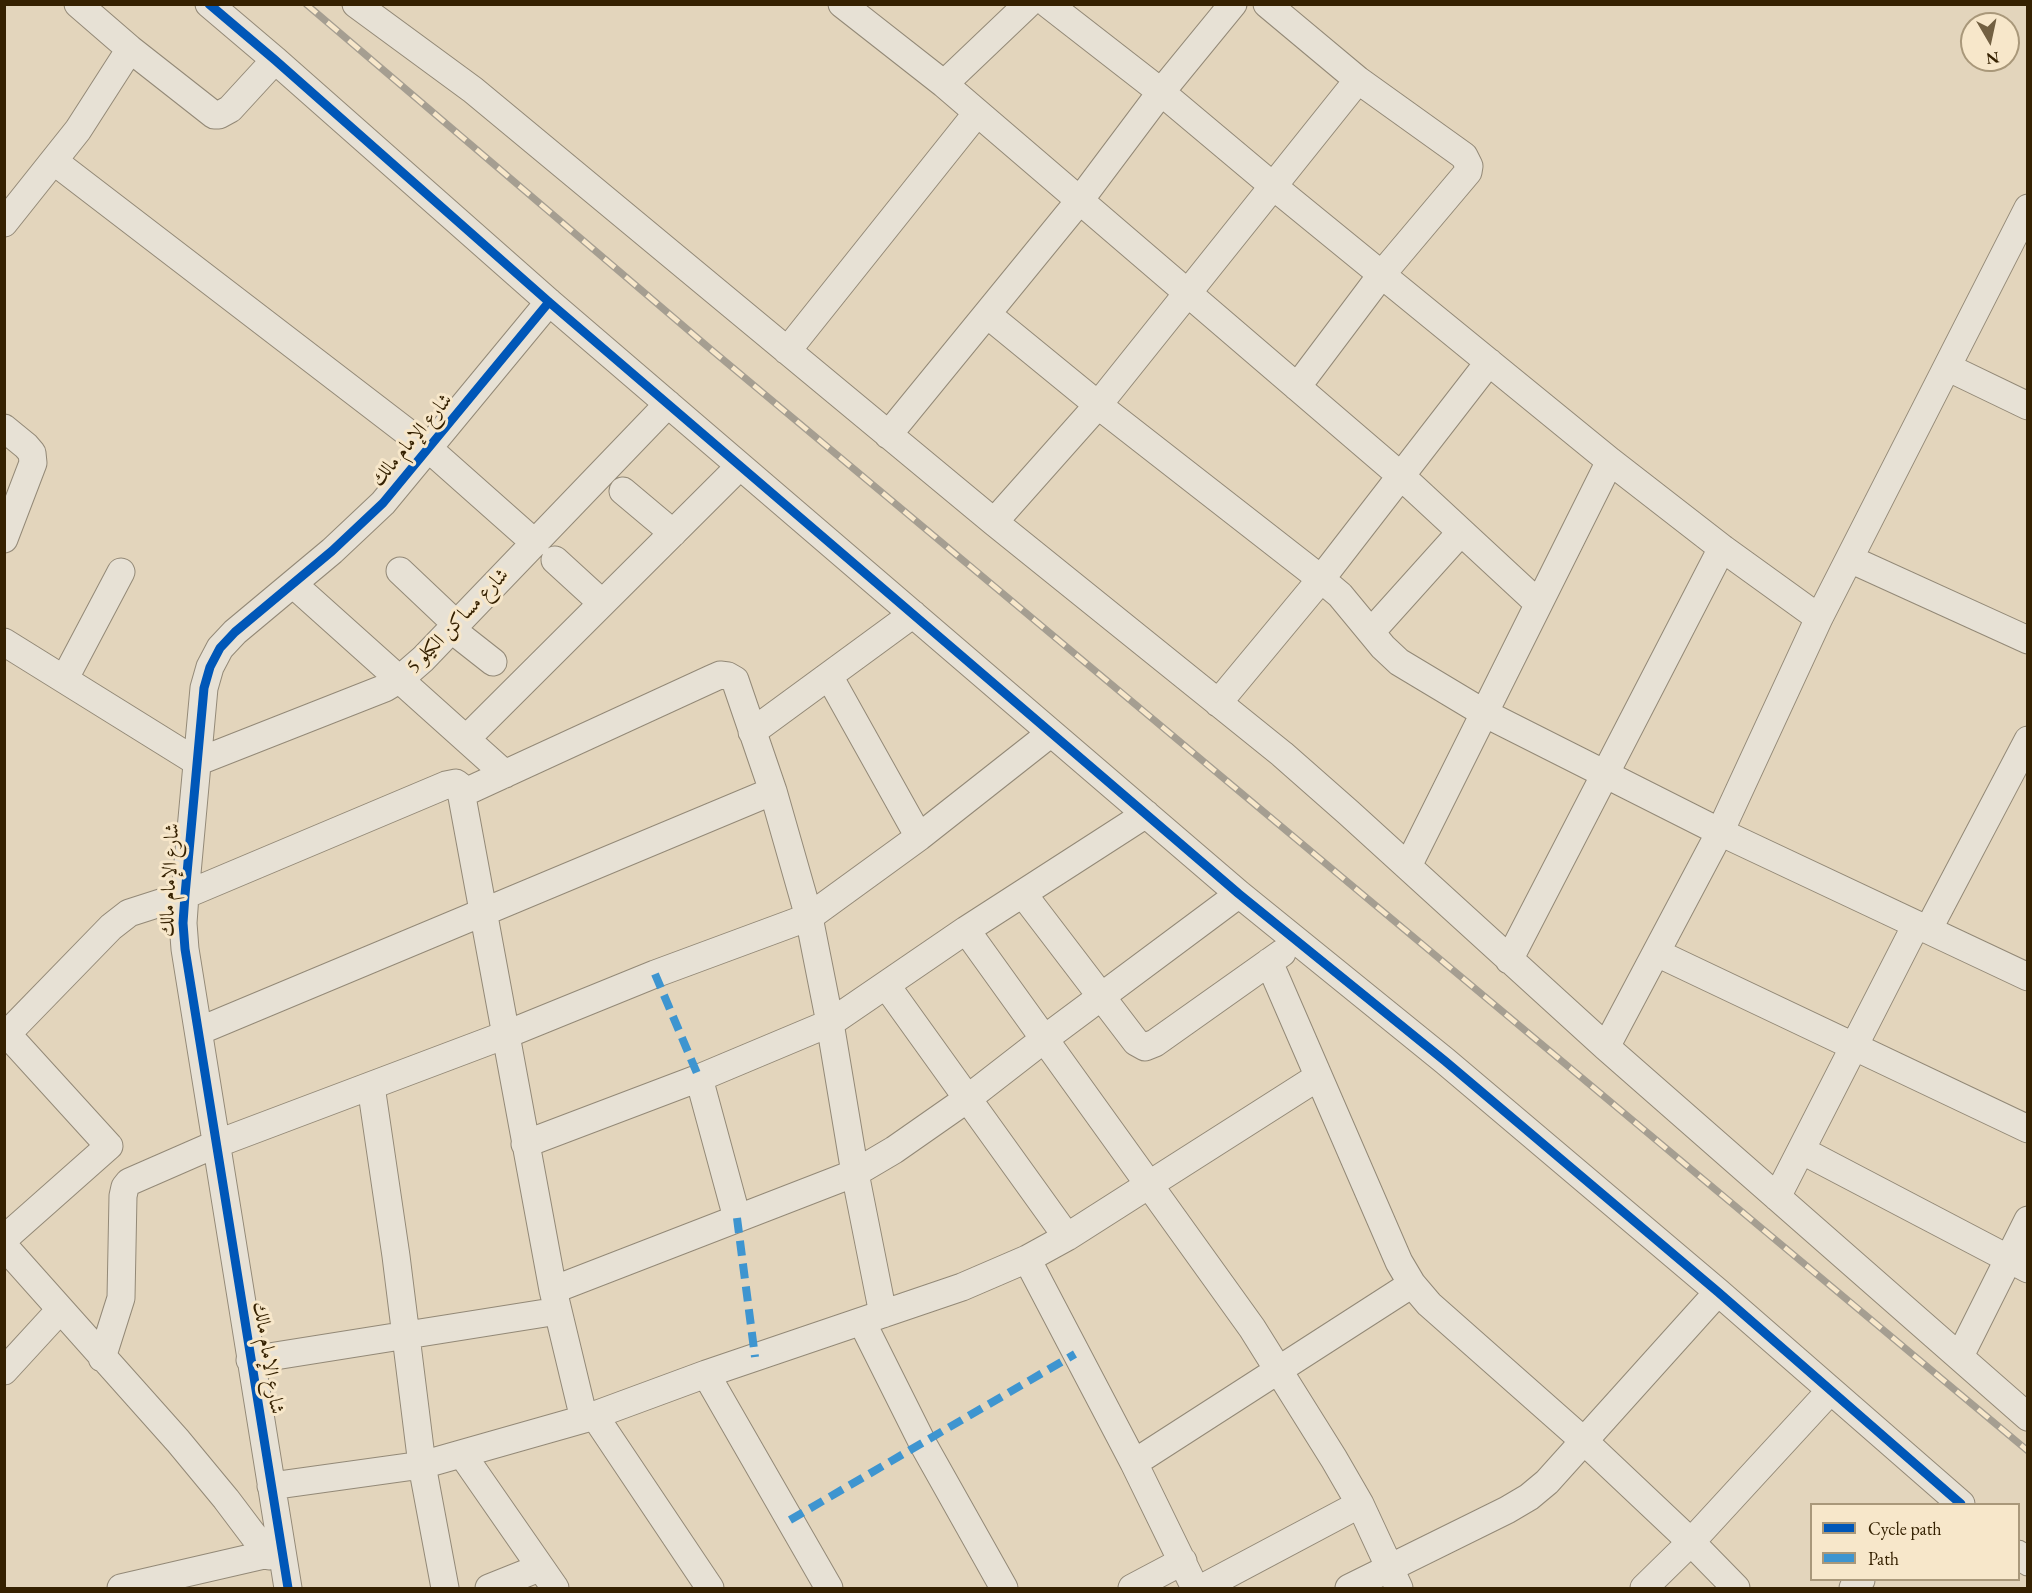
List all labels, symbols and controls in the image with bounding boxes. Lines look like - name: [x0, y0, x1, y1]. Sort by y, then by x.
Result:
- north arrow: [1960, 12, 2020, 72]
- text: N: [1985, 47, 2001, 70]
- street label: شارع الإمام مالك: [366, 389, 458, 491]
- street label: شارع مساكن الكيلو 5: [402, 564, 514, 678]
- street label: شارع الإمام مالك: [155, 823, 185, 937]
- street label: شارع الإمام مالك: [247, 1300, 289, 1416]
- legend: [1810, 1503, 2020, 1581]
- text: Cycle path: [1868, 1517, 1942, 1540]
- text: Path: [1868, 1547, 1899, 1570]

